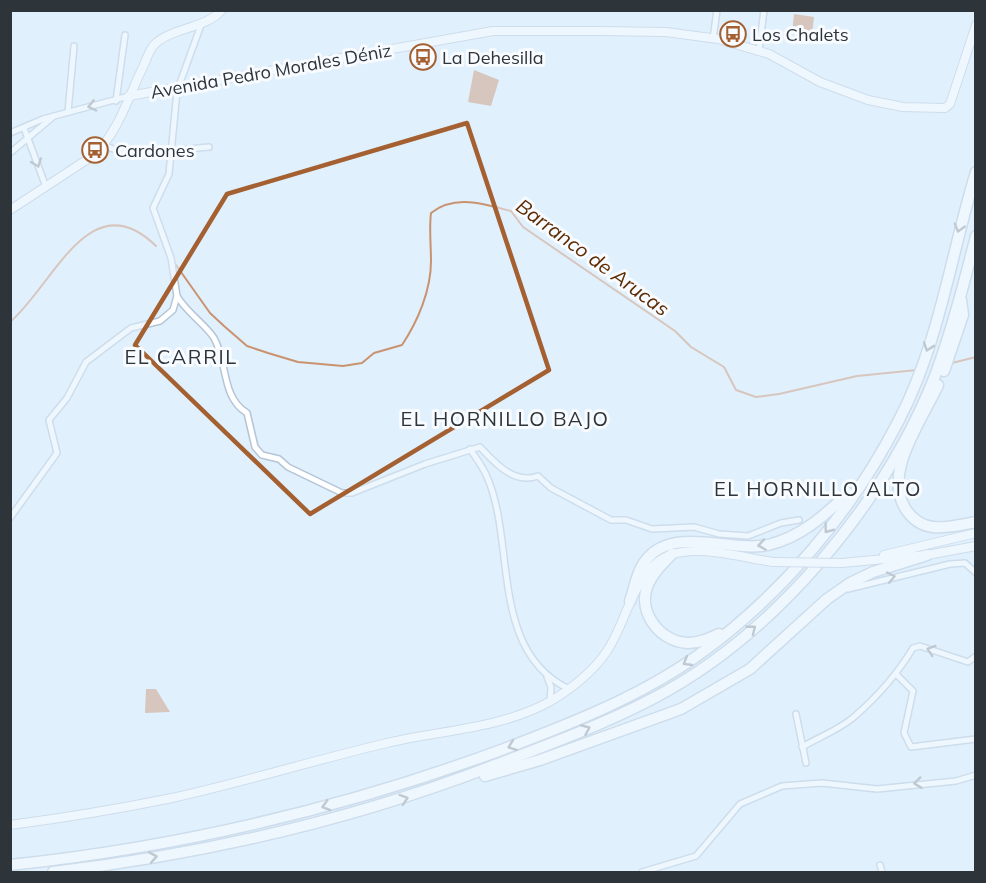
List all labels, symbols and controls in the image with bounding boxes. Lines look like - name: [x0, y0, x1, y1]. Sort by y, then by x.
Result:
- bus stop icon: Los Chalets: [718, 19, 748, 49]
- place label: Los Chalets: [752, 23, 849, 46]
- street label: Avenida Pedro Morales Déniz: [149, 38, 393, 104]
- bus stop icon: La Dehesilla: [408, 42, 438, 72]
- place label: La Dehesilla: [442, 46, 543, 69]
- one-way arrow: [88, 99, 98, 112]
- bus stop icon: Cardones: [80, 135, 110, 165]
- place label: Cardones: [115, 139, 195, 162]
- one-way arrow: [30, 157, 42, 168]
- water label: Barranco de Arucas: [511, 193, 675, 321]
- one-way arrow: [954, 222, 966, 232]
- one-way arrow: [923, 341, 936, 352]
- district label: EL CARRIL: [124, 344, 238, 369]
- district label: EL HORNILLO BAJO: [401, 406, 609, 431]
- district label: EL HORNILLO ALTO: [714, 476, 922, 501]
- one-way arrow: [824, 522, 835, 533]
- one-way arrow: [757, 538, 767, 551]
- one-way arrow: [885, 572, 895, 585]
- one-way arrow: [745, 626, 756, 637]
- one-way arrow: [926, 644, 936, 657]
- one-way arrow: [683, 655, 693, 666]
- one-way arrow: [579, 724, 590, 736]
- one-way arrow: [507, 739, 518, 751]
- one-way arrow: [913, 777, 923, 789]
- one-way arrow: [398, 794, 409, 806]
- one-way arrow: [321, 799, 332, 811]
- one-way arrow: [147, 851, 157, 864]

